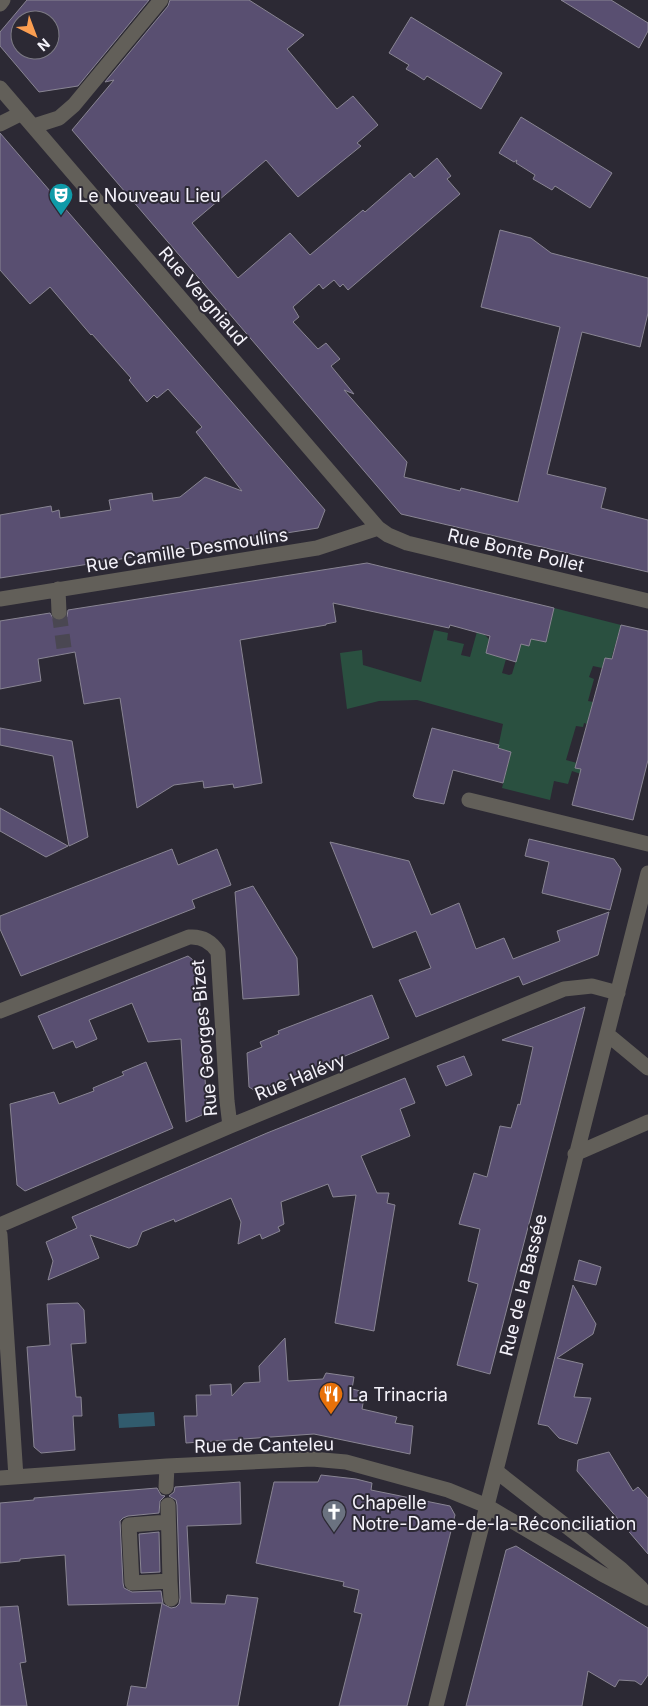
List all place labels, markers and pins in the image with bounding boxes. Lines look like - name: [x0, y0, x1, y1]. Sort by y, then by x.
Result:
- theatre icon: Le Nouveau Lieu: [48, 182, 74, 216]
- place label: Le Nouveau Lieu: [78, 185, 221, 206]
- restaurant icon: La Trinacria: [318, 1381, 344, 1415]
- place label: La Trinacria: [348, 1384, 448, 1405]
- place label: Chapelle Notre-Dame-de-la-Réconciliation: [352, 1492, 636, 1534]
- church icon: Chapelle Notre-Dame-de-la-Réconciliation: [321, 1499, 347, 1533]

